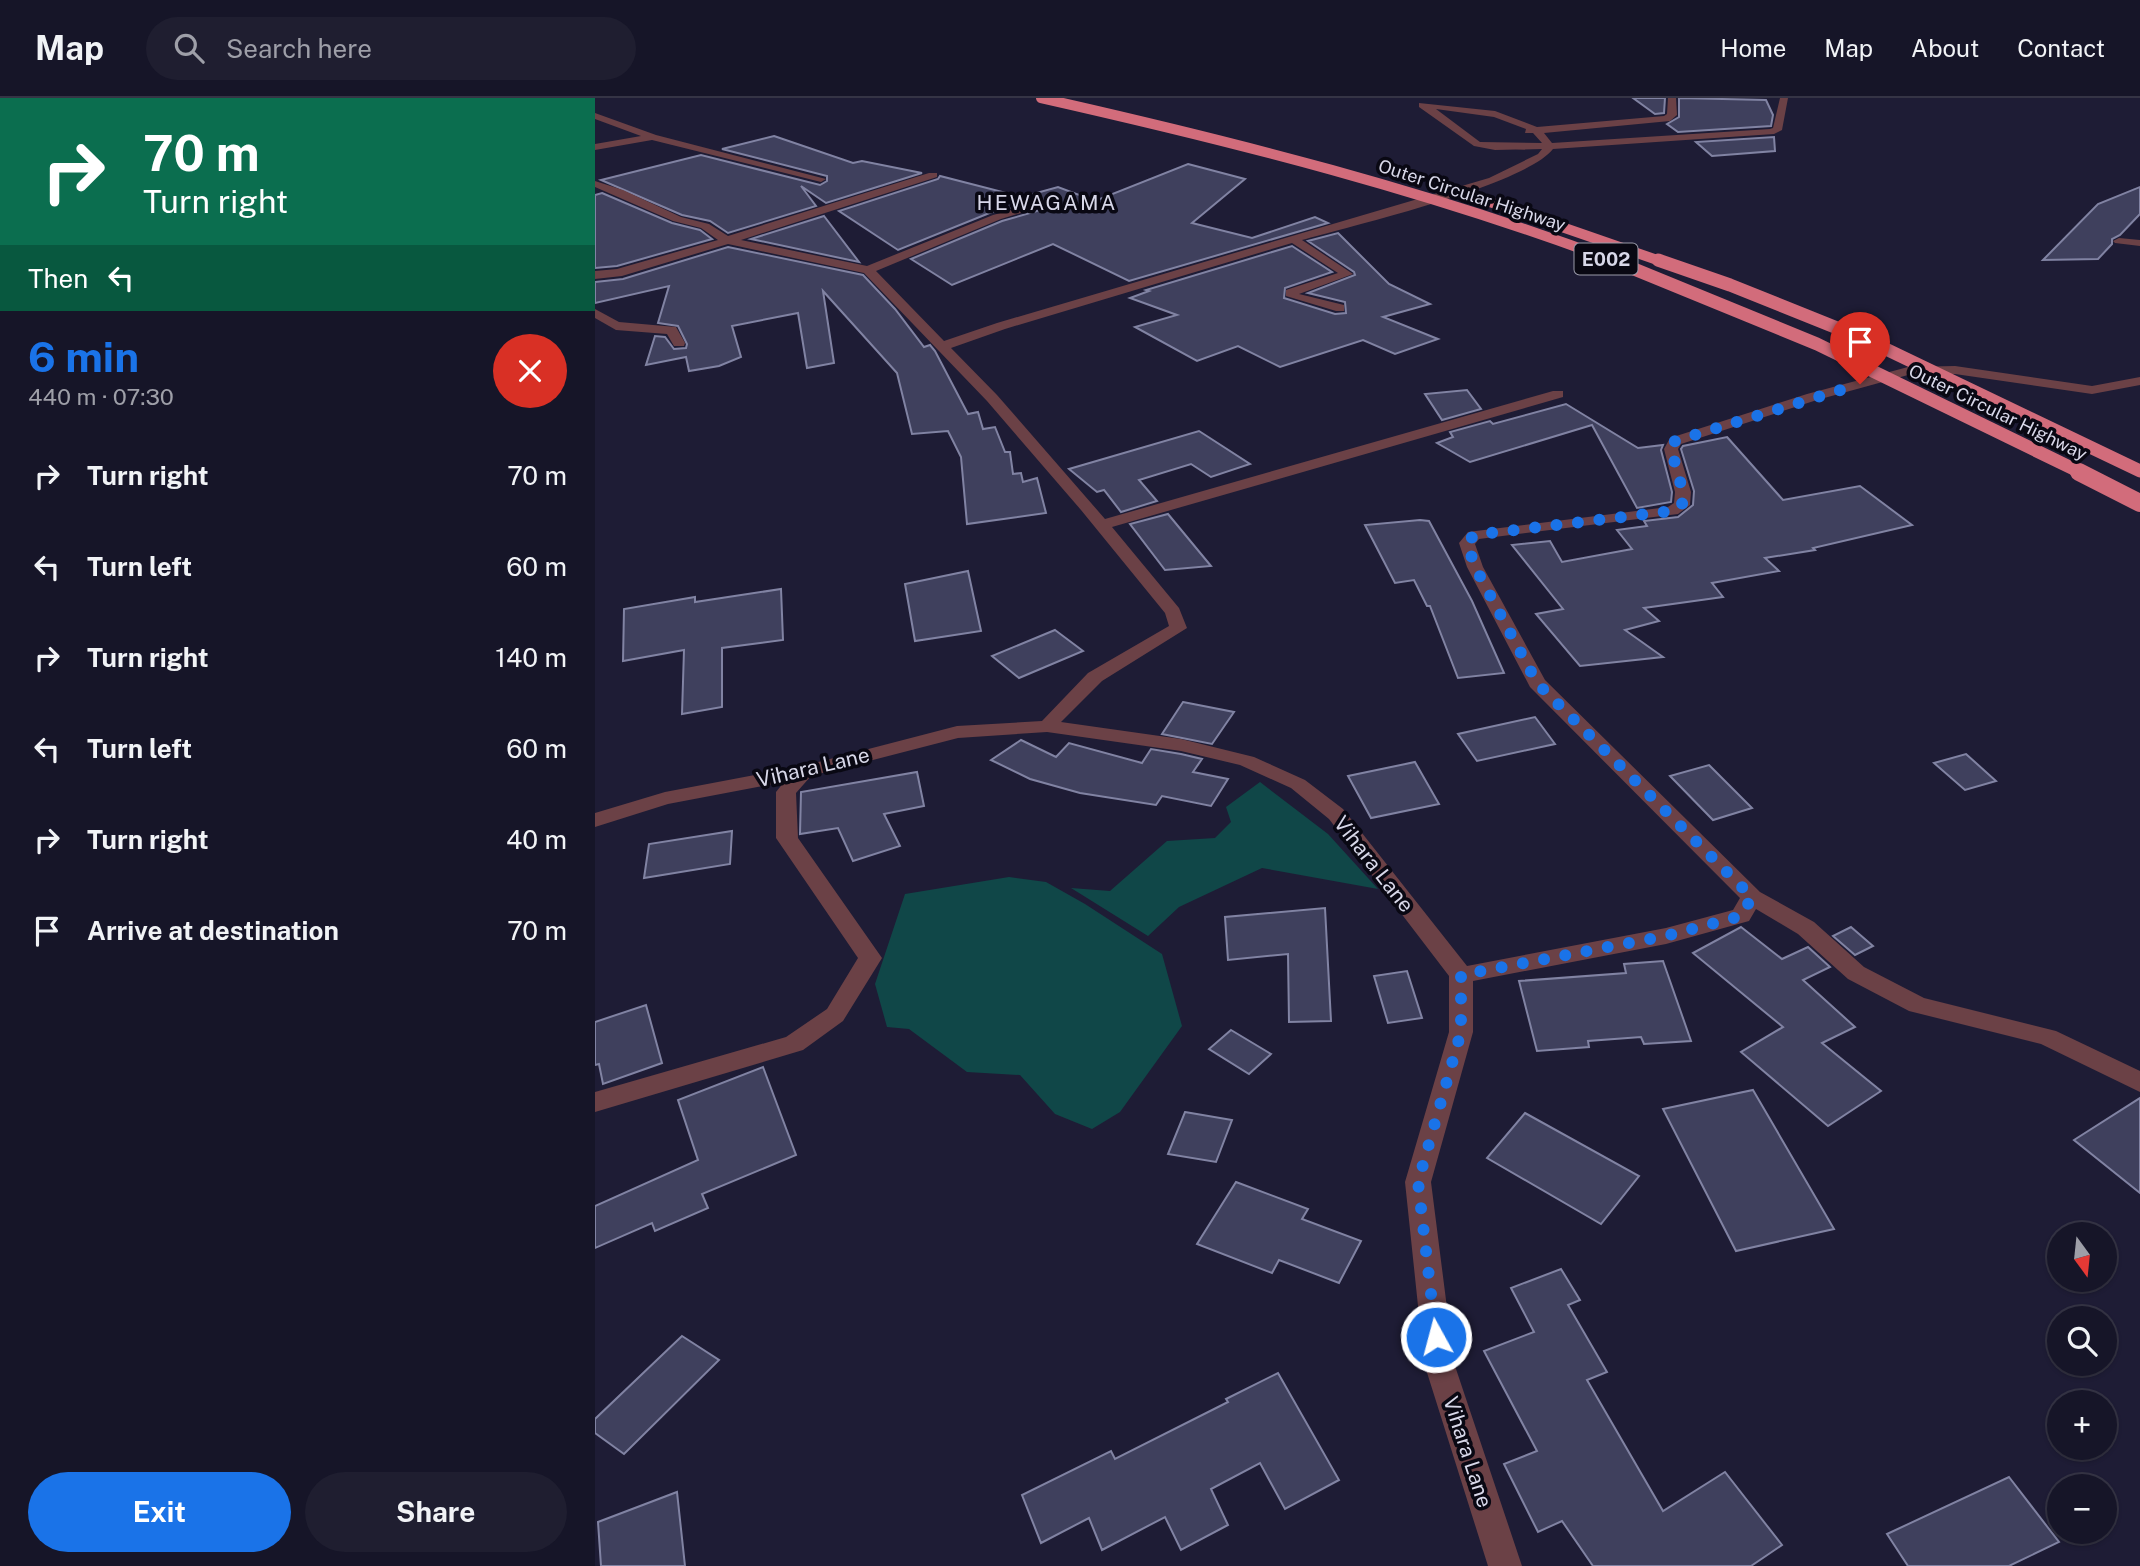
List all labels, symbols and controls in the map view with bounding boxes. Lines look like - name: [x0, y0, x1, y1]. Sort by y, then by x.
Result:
- search box: [146, 17, 636, 80]
- text: Map: [35, 29, 104, 67]
- icon: search: [170, 29, 208, 67]
- text: Search here: [226, 33, 372, 64]
- text: Home: [1720, 34, 1786, 62]
- text: Map: [1824, 34, 1873, 62]
- text: About: [1911, 34, 1979, 62]
- text: Contact: [2017, 34, 2105, 62]
- text: 70 m: [143, 124, 260, 182]
- icon: right: [28, 126, 119, 217]
- street label: Outer Circular Highway: [1376, 155, 1569, 235]
- text: Turn right: [143, 183, 288, 220]
- district label: HEWAGAMA: [977, 190, 1117, 215]
- road number: E002: [1574, 244, 1637, 274]
- icon: left: [102, 259, 140, 297]
- text: Then: [28, 263, 88, 294]
- pin: [1830, 312, 1890, 384]
- icon: arrive: [1841, 323, 1879, 361]
- text: 6 min: [28, 332, 139, 381]
- button: close: [493, 334, 567, 408]
- street label: Outer Circular Highway: [1906, 360, 2091, 464]
- text: 440 m · 07:30: [28, 383, 174, 410]
- icon: right: [28, 457, 66, 495]
- text: Turn right: [87, 460, 209, 491]
- text: 70 m: [507, 460, 567, 491]
- icon: left: [28, 548, 66, 586]
- text: Turn left: [87, 551, 192, 582]
- text: 60 m: [506, 551, 567, 582]
- icon: right: [28, 639, 66, 677]
- text: Turn right: [87, 642, 209, 673]
- text: 140 m: [495, 642, 567, 673]
- icon: left: [28, 730, 66, 768]
- text: Turn left: [87, 733, 192, 764]
- text: 60 m: [506, 733, 567, 764]
- street label: Vihara Lane: [754, 742, 872, 792]
- street label: Vihara Lane: [1329, 811, 1419, 917]
- icon: right: [28, 821, 66, 859]
- text: Turn right: [87, 824, 209, 855]
- text: 40 m: [506, 824, 567, 855]
- icon: arrive: [28, 912, 66, 950]
- text: Arrive at destination: [87, 915, 339, 946]
- text: 70 m: [507, 915, 567, 946]
- north arrow: [2047, 1222, 2117, 1292]
- map controls: [2047, 1222, 2117, 1544]
- position arrow: [1399, 1300, 1473, 1374]
- button: search: [2047, 1306, 2117, 1376]
- button: +: [2047, 1390, 2117, 1460]
- street label: Vihara Lane: [1438, 1393, 1498, 1511]
- button: Exit: [28, 1472, 291, 1552]
- button: Share: [305, 1472, 567, 1552]
- button: −: [2047, 1474, 2117, 1544]

